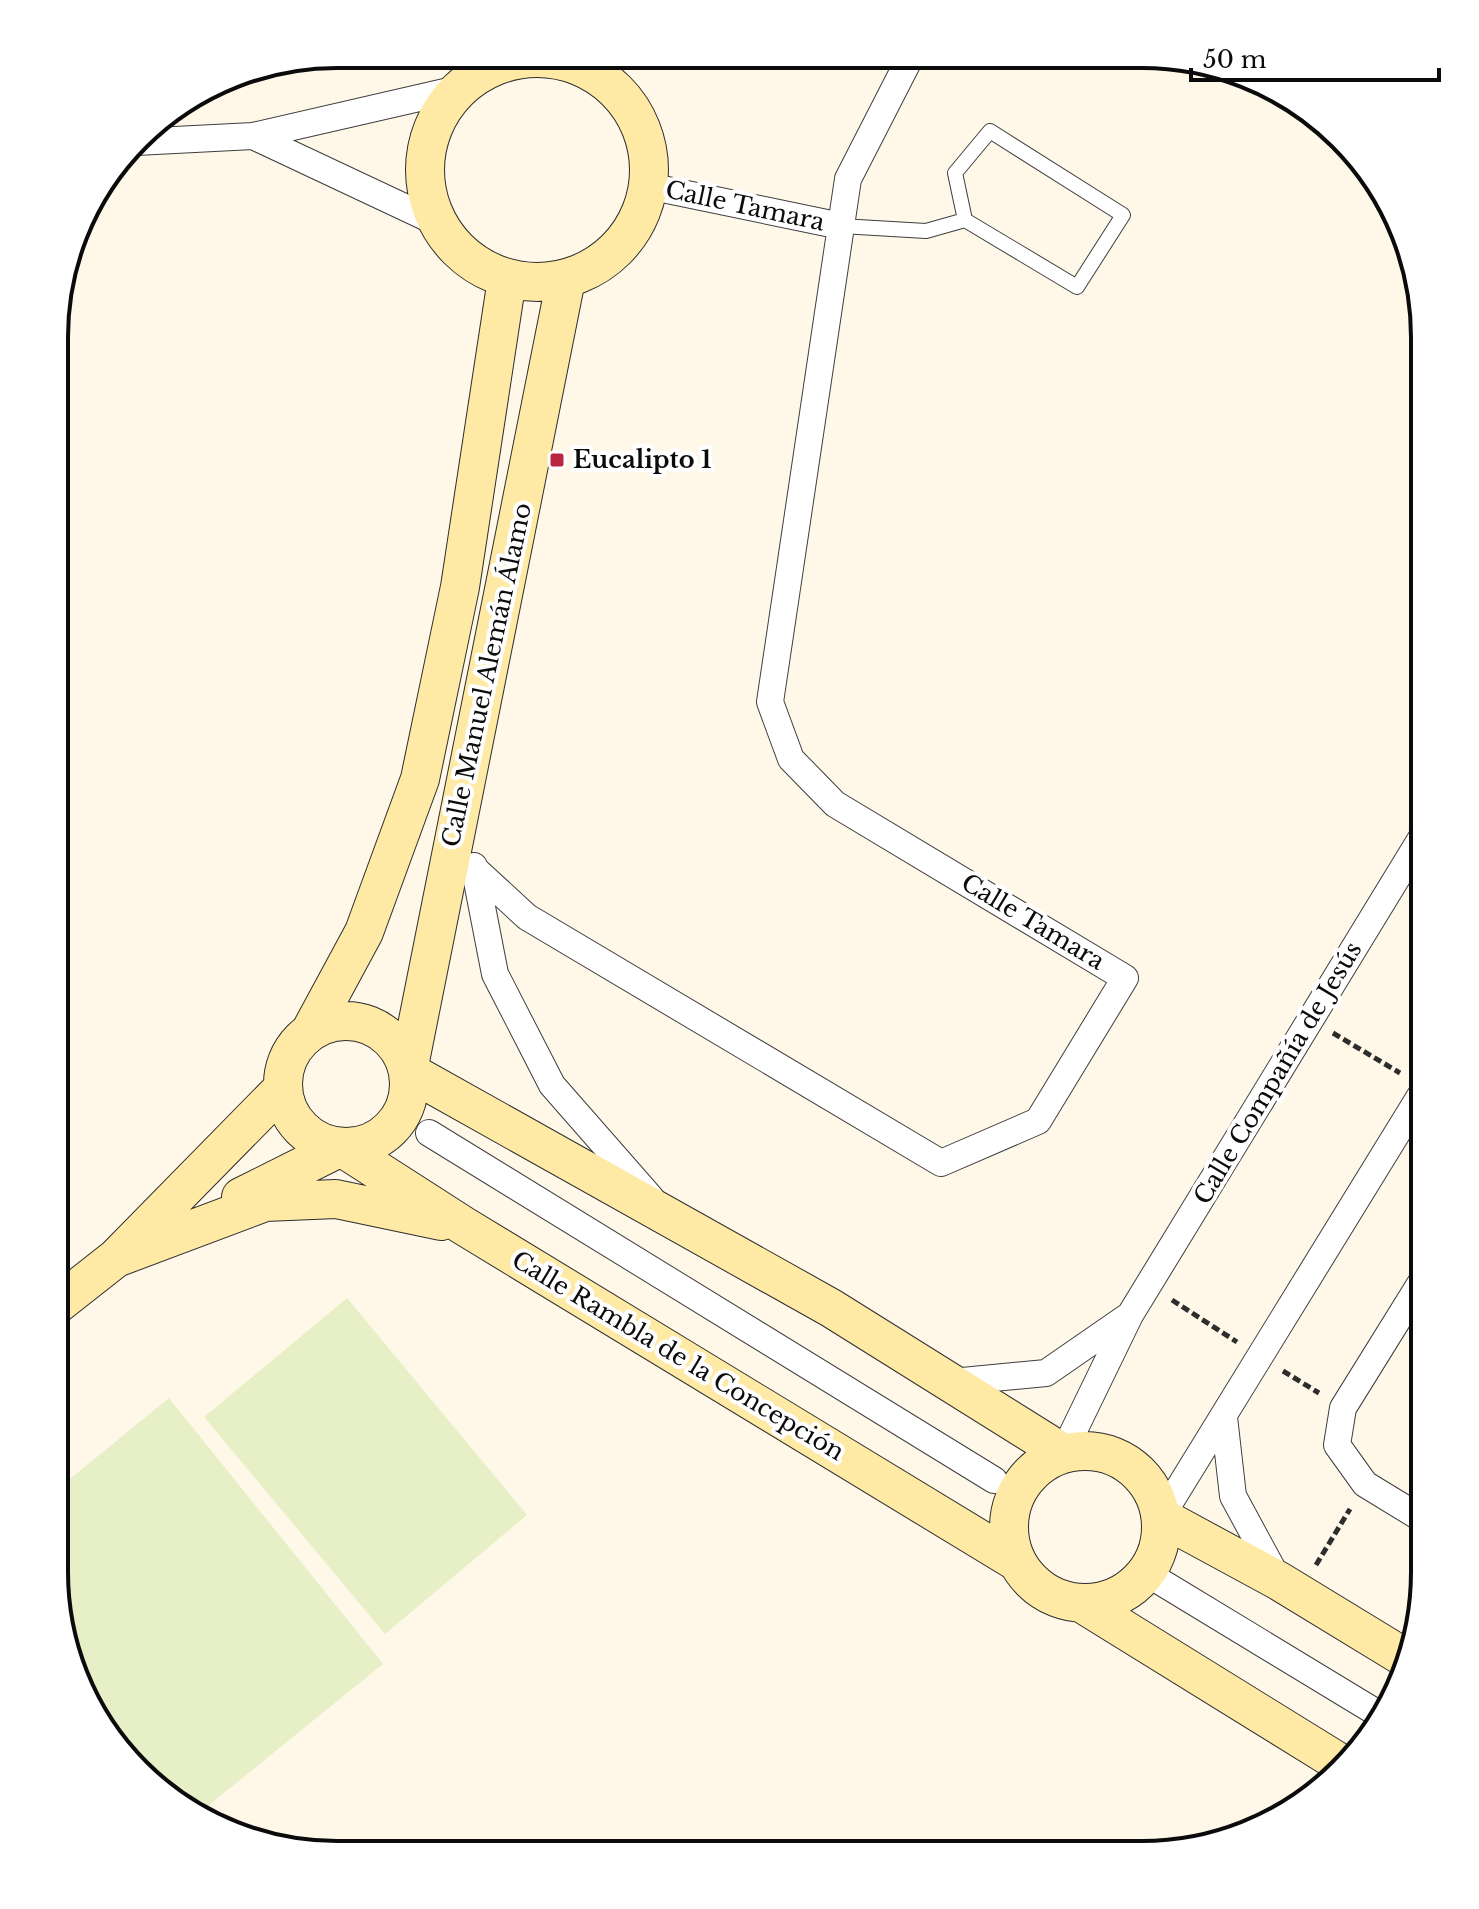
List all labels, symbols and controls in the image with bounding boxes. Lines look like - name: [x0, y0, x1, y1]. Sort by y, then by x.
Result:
- scale bar: [1191, 32, 1439, 82]
- text: 50 m: [1203, 45, 1267, 74]
- street label: Calle Tamara: [663, 174, 828, 237]
- place label: Eucalipto 1: [573, 445, 711, 474]
- marker: Eucalipto 1: [548, 451, 566, 469]
- street label: Calle Manuel Alemán Álamo: [436, 500, 537, 850]
- street label: Calle Tamara: [956, 867, 1111, 976]
- street label: Calle Compañía de Jesús: [1188, 936, 1368, 1209]
- street label: Calle Rambla de la Concepción: [507, 1245, 850, 1466]

